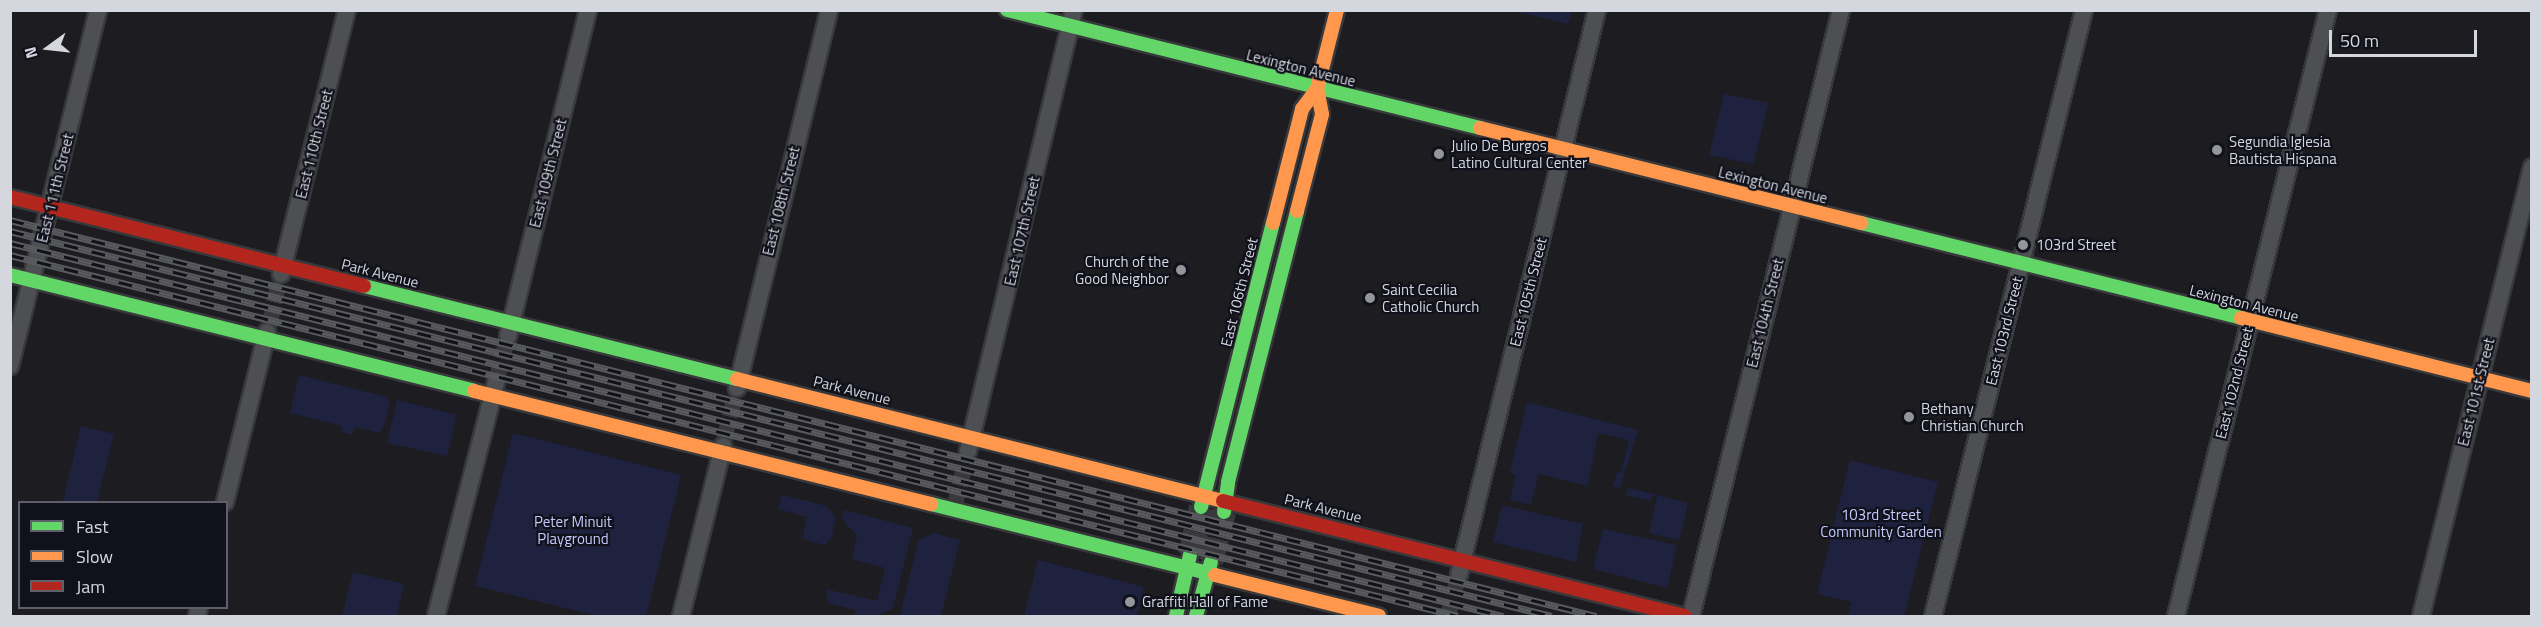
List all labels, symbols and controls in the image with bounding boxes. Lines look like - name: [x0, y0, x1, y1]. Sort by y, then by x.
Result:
- north arrow: [18, 18, 78, 78]
- scale bar: [2332, 18, 2480, 56]
- text: 50 m: [2340, 27, 2379, 54]
- text: N: [18, 44, 44, 61]
- street label: Lexington Avenue: [1245, 46, 1357, 90]
- street label: East 110th Street: [292, 88, 336, 200]
- street label: East 109th Street: [526, 117, 570, 229]
- street label: East 111th Street: [33, 132, 77, 244]
- place label: Segundia Iglesia Bautista Hispana: [2229, 132, 2337, 167]
- place label: Julio De Burgos Latino Cultural Center: [1451, 136, 1587, 171]
- marker: Segundia Iglesia Bautista Hispana: [2210, 143, 2224, 157]
- street label: East 108th Street: [759, 145, 803, 257]
- marker: Julio De Burgos Latino Cultural Center: [1432, 147, 1446, 161]
- street label: Lexington Avenue: [1717, 163, 1829, 207]
- street label: East 107th Street: [1001, 174, 1043, 288]
- street label: East 106th Street: [1217, 236, 1261, 348]
- street label: East 105th Street: [1506, 236, 1550, 348]
- marker: 103rd Street: [2014, 236, 2032, 254]
- place label: 103rd Street: [2036, 236, 2116, 254]
- place label: Church of the Good Neighbor: [1075, 252, 1169, 287]
- street label: Park Avenue: [340, 255, 420, 291]
- street label: East 104th Street: [1743, 257, 1787, 369]
- marker: Church of the Good Neighbor: [1174, 263, 1188, 277]
- street label: East 103rd Street: [1982, 275, 2026, 387]
- place label: Saint Cecilia Catholic Church: [1382, 280, 1479, 315]
- street label: Lexington Avenue: [2188, 281, 2300, 325]
- marker: Saint Cecilia Catholic Church: [1363, 291, 1377, 305]
- street label: East 102nd Street: [2211, 325, 2257, 441]
- street label: East 101st Street: [2454, 336, 2498, 448]
- street label: Park Avenue: [812, 372, 892, 408]
- place label: Bethany Christian Church: [1921, 399, 2024, 434]
- marker: Bethany Christian Church: [1902, 410, 1916, 424]
- street label: Park Avenue: [1283, 490, 1363, 526]
- legend: [18, 501, 228, 609]
- park label: 103rd Street Community Garden: [1820, 505, 1942, 540]
- park label: Peter Minuit Playground: [534, 512, 612, 547]
- text: Fast: [76, 513, 109, 540]
- text: Slow: [76, 543, 113, 570]
- text: Jam: [76, 573, 105, 600]
- place label: Graffiti Hall of Fame: [1142, 593, 1268, 611]
- marker: Graffiti Hall of Fame: [1123, 595, 1137, 609]

